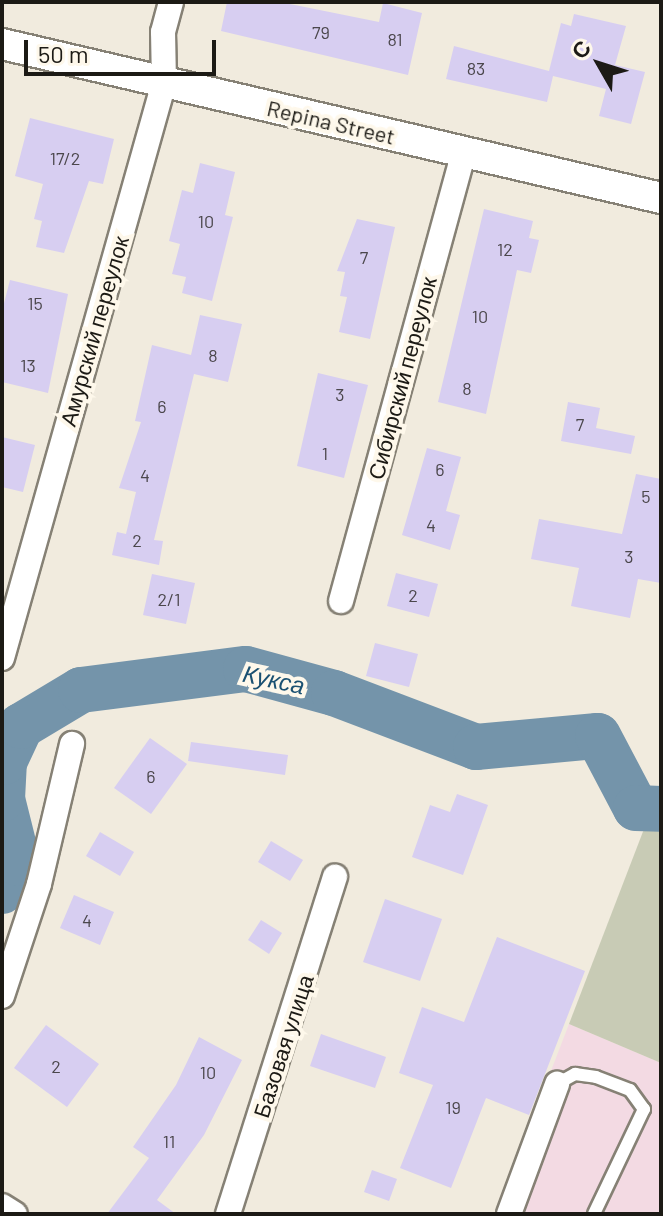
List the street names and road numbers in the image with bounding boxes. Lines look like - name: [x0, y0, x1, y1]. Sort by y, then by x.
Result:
- street label: Repina Street: [264, 94, 398, 150]
- street label: Амурский переулок: [54, 233, 134, 429]
- street label: Сибирский переулок: [362, 274, 442, 482]
- street label: Базовая улица: [247, 971, 319, 1121]

